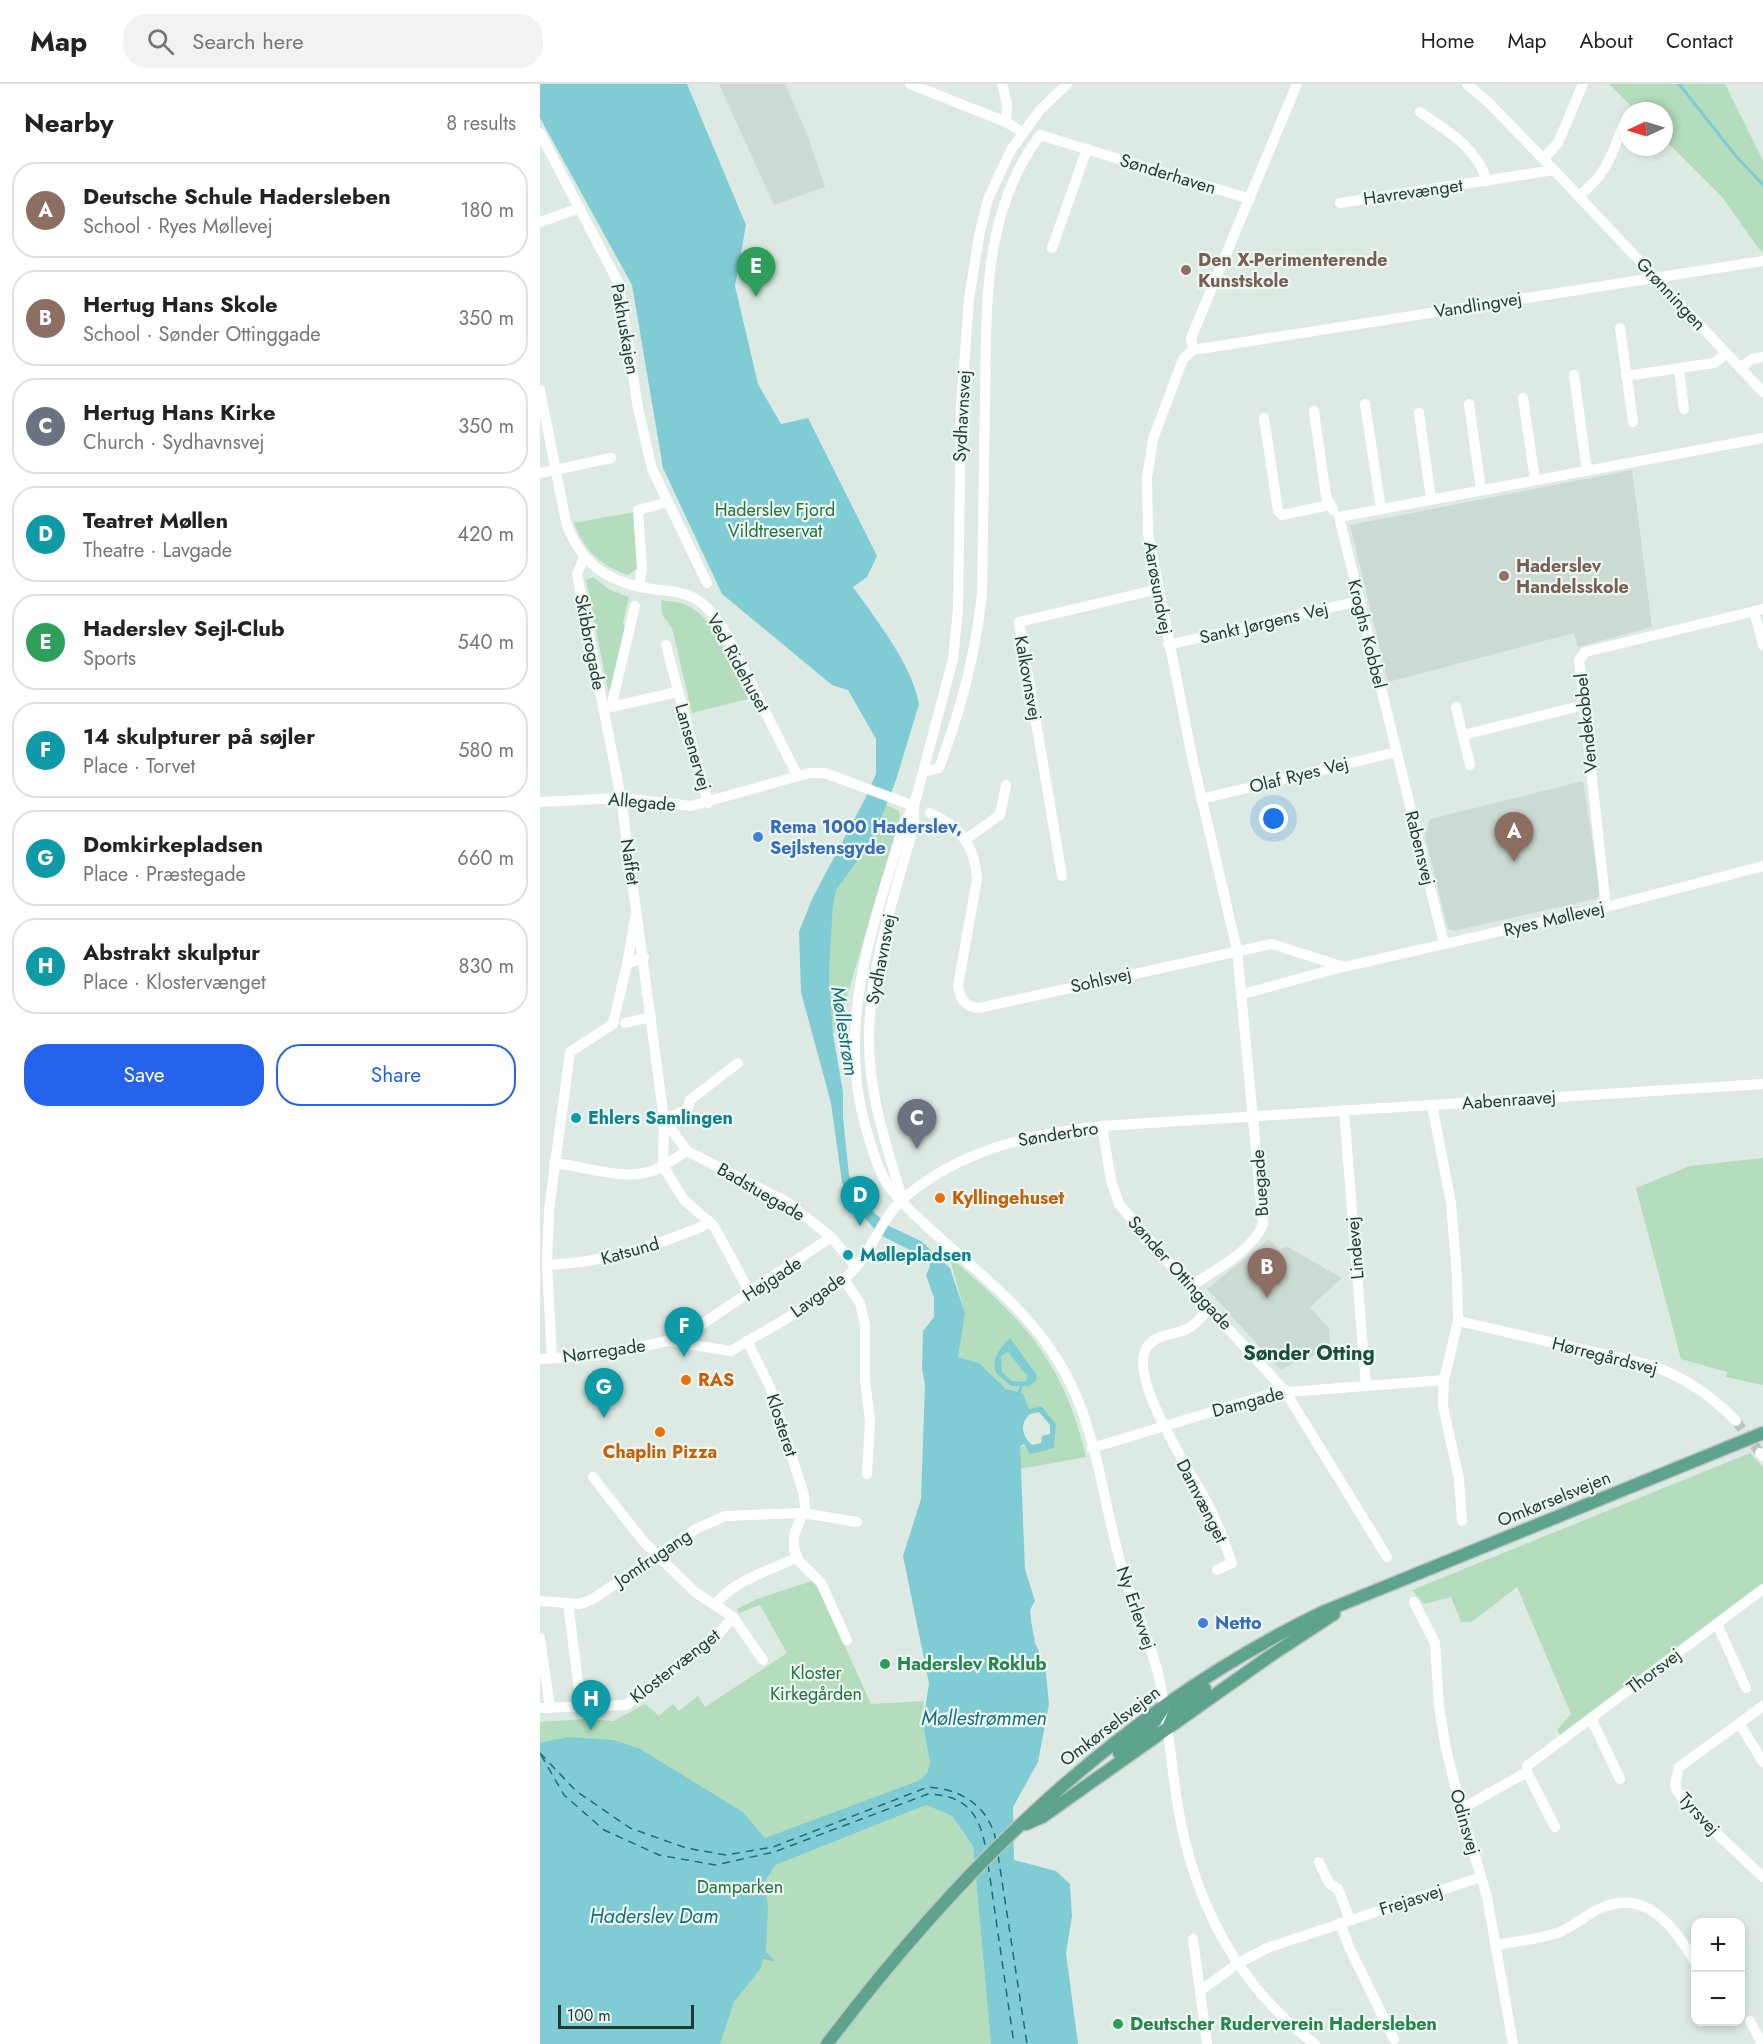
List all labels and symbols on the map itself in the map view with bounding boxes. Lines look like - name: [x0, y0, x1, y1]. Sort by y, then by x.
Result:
- north arrow: [1619, 102, 1673, 156]
- street label: Sønderhaven: [1117, 147, 1219, 201]
- street label: Havrevænget: [1362, 172, 1465, 212]
- place label: Den X-Perimenterende Kunstskole: [1198, 247, 1388, 294]
- pin: E: [736, 248, 776, 297]
- street label: Grønningen: [1630, 252, 1712, 336]
- marker: Den X-Perimenterende Kunstskole: [1179, 263, 1193, 277]
- street label: Pakhuskajen: [604, 282, 646, 376]
- street label: Vandlingvej: [1432, 285, 1524, 325]
- street label: Sydhavnsvej: [947, 369, 977, 463]
- park label: Haderslev Fjord Vildtreservat: [715, 497, 835, 544]
- street label: Aarøsundvej: [1137, 539, 1179, 637]
- place label: Haderslev Handelsskole: [1516, 553, 1629, 600]
- marker: Haderslev Handelsskole: [1497, 569, 1511, 583]
- street label: Kroghs Kobbel: [1341, 577, 1393, 691]
- street label: Skibbrogade: [568, 592, 612, 692]
- street label: Sankt Jørgens Vej: [1197, 596, 1331, 650]
- street label: Ved Ridehuset: [700, 609, 776, 718]
- street label: Kalkovnsvej: [1008, 633, 1048, 723]
- street label: Vendekobbel: [1568, 672, 1604, 774]
- street label: Lansenervej: [668, 700, 718, 794]
- street label: Olaf Ryes Vej: [1247, 750, 1351, 800]
- street label: Allegade: [607, 786, 677, 818]
- your location: [1259, 804, 1288, 833]
- street label: Rabensvej: [1398, 808, 1442, 888]
- pin: A: [1494, 812, 1534, 862]
- place label: Rema 1000 Haderslev, Sejlstensgyde: [770, 814, 962, 861]
- marker: Rema 1000 Haderslev, Sejlstensgyde: [751, 830, 765, 844]
- street label: Naffet: [614, 837, 646, 888]
- street label: Ryes Møllevej: [1501, 895, 1607, 943]
- street label: Sydhavnsvej: [859, 911, 903, 1007]
- street label: Sohlsvej: [1068, 960, 1134, 1000]
- water label: Møllestrøm: [823, 984, 866, 1078]
- street label: Aabenraavej: [1461, 1084, 1557, 1116]
- pin: C: [898, 1100, 937, 1149]
- place label: Ehlers Samlingen: [588, 1105, 733, 1131]
- marker: Ehlers Samlingen: [569, 1111, 583, 1125]
- street label: Sønderbro: [1016, 1115, 1100, 1153]
- street label: Buegade: [1245, 1149, 1275, 1217]
- street label: Badstuegade: [712, 1156, 810, 1228]
- pin: D: [840, 1176, 880, 1226]
- place label: Kyllingehuset: [952, 1185, 1065, 1211]
- marker: Kyllingehuset: [933, 1191, 947, 1205]
- street label: Sønder Ottinggade: [1122, 1210, 1238, 1336]
- street label: Lindevej: [1339, 1216, 1371, 1280]
- street label: Katsund: [598, 1230, 662, 1272]
- place label: Møllepladsen: [860, 1242, 972, 1268]
- marker: Møllepladsen: [841, 1248, 855, 1262]
- pin: B: [1248, 1248, 1286, 1298]
- street label: Højgade: [737, 1250, 807, 1308]
- street label: Lavgade: [785, 1266, 851, 1324]
- pin: F: [664, 1308, 704, 1357]
- street label: Hørregårdsvej: [1549, 1330, 1661, 1382]
- street label: Nørregade: [561, 1332, 647, 1370]
- district label: Sønder Otting: [1243, 1339, 1375, 1368]
- place label: RAS: [698, 1367, 734, 1393]
- pin: G: [584, 1368, 624, 1418]
- marker: RAS: [679, 1373, 693, 1387]
- street label: Damgade: [1209, 1380, 1287, 1424]
- street label: Klosteret: [760, 1390, 805, 1460]
- marker: Chaplin Pizza: [653, 1425, 667, 1439]
- place label: Chaplin Pizza: [603, 1439, 717, 1465]
- street label: Damvænget: [1170, 1455, 1235, 1548]
- street label: Omkørselsvejen: [1493, 1464, 1615, 1534]
- street label: Jomfrugang: [608, 1523, 697, 1594]
- street label: Ny Erlevvej: [1110, 1563, 1162, 1653]
- place label: Netto: [1215, 1610, 1262, 1636]
- marker: Netto: [1196, 1616, 1210, 1630]
- street label: Klostervænget: [625, 1622, 726, 1709]
- street label: Thorsvej: [1621, 1642, 1687, 1700]
- place label: Haderslev Roklub: [897, 1651, 1047, 1677]
- marker: Haderslev Roklub: [878, 1657, 892, 1671]
- park label: Kloster Kirkegården: [770, 1660, 862, 1707]
- street label: Omkørselsvejen: [1054, 1679, 1166, 1773]
- pin: H: [572, 1680, 610, 1730]
- water label: Møllestrømmen: [921, 1704, 1047, 1733]
- street label: Odinsvej: [1443, 1786, 1487, 1858]
- street label: Tyrsvej: [1672, 1787, 1726, 1841]
- park label: Damparken: [697, 1874, 783, 1900]
- street label: Frejasvej: [1376, 1878, 1446, 1922]
- water label: Haderslev Dam: [590, 1902, 718, 1931]
- scale bar: [558, 2002, 694, 2030]
- place label: Deutscher Ruderverein Hadersleben: [1130, 2011, 1437, 2037]
- marker: Deutscher Ruderverein Hadersleben: [1111, 2017, 1125, 2031]

